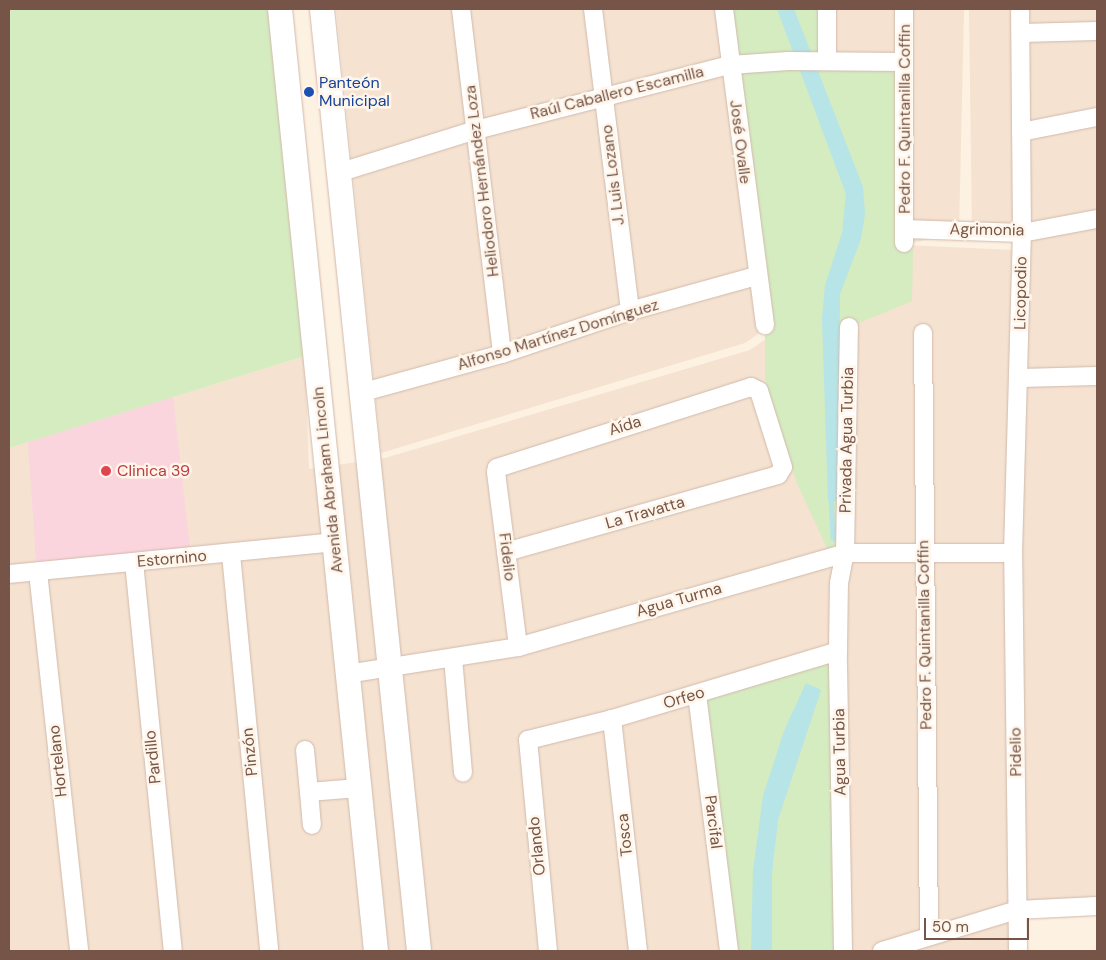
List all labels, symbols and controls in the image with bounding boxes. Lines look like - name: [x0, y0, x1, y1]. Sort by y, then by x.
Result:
- street label: Pedro F. Quintanilla Coffin: [895, 24, 915, 214]
- street label: Raúl Caballero Escamilla: [528, 62, 706, 124]
- place label: Panteón Municipal: [319, 73, 390, 111]
- street label: Heliodoro Hernández Loza: [461, 84, 503, 278]
- marker: Panteón Municipal: [303, 86, 315, 98]
- street label: José Ovalle: [725, 99, 755, 185]
- street label: J. Luis Lozano: [597, 124, 629, 226]
- street label: Agrimonia: [949, 220, 1025, 240]
- street label: Licopodio: [1011, 256, 1031, 330]
- street label: Alfonso Martínez Domínguez: [455, 295, 661, 375]
- street label: Privada Agua Turbia: [836, 367, 858, 513]
- street label: Avenida Abraham Lincoln: [309, 386, 347, 574]
- street label: Aída: [606, 412, 644, 440]
- place label: Clinica 39: [117, 461, 190, 481]
- marker: Clinica 39: [99, 464, 113, 478]
- street label: La Travatta: [603, 493, 687, 533]
- street label: Fidelio: [495, 532, 519, 582]
- street label: Pedro F. Quintanilla Coffin: [914, 540, 936, 730]
- street label: Estornino: [136, 546, 208, 572]
- street label: Agua Turma: [634, 579, 724, 621]
- street label: Orfeo: [661, 683, 707, 713]
- street label: Agua Turbia: [830, 708, 850, 796]
- street label: Hortelano: [45, 724, 71, 798]
- street label: Pinzón: [238, 727, 262, 777]
- street label: Pidelio: [1006, 727, 1026, 777]
- street label: Pardillo: [141, 729, 165, 785]
- street label: Parcifal: [700, 794, 726, 850]
- street label: Tosca: [613, 813, 637, 857]
- street label: Orlando: [524, 816, 550, 876]
- scale bar: [926, 908, 1031, 940]
- text: 50 m: [932, 917, 969, 937]

